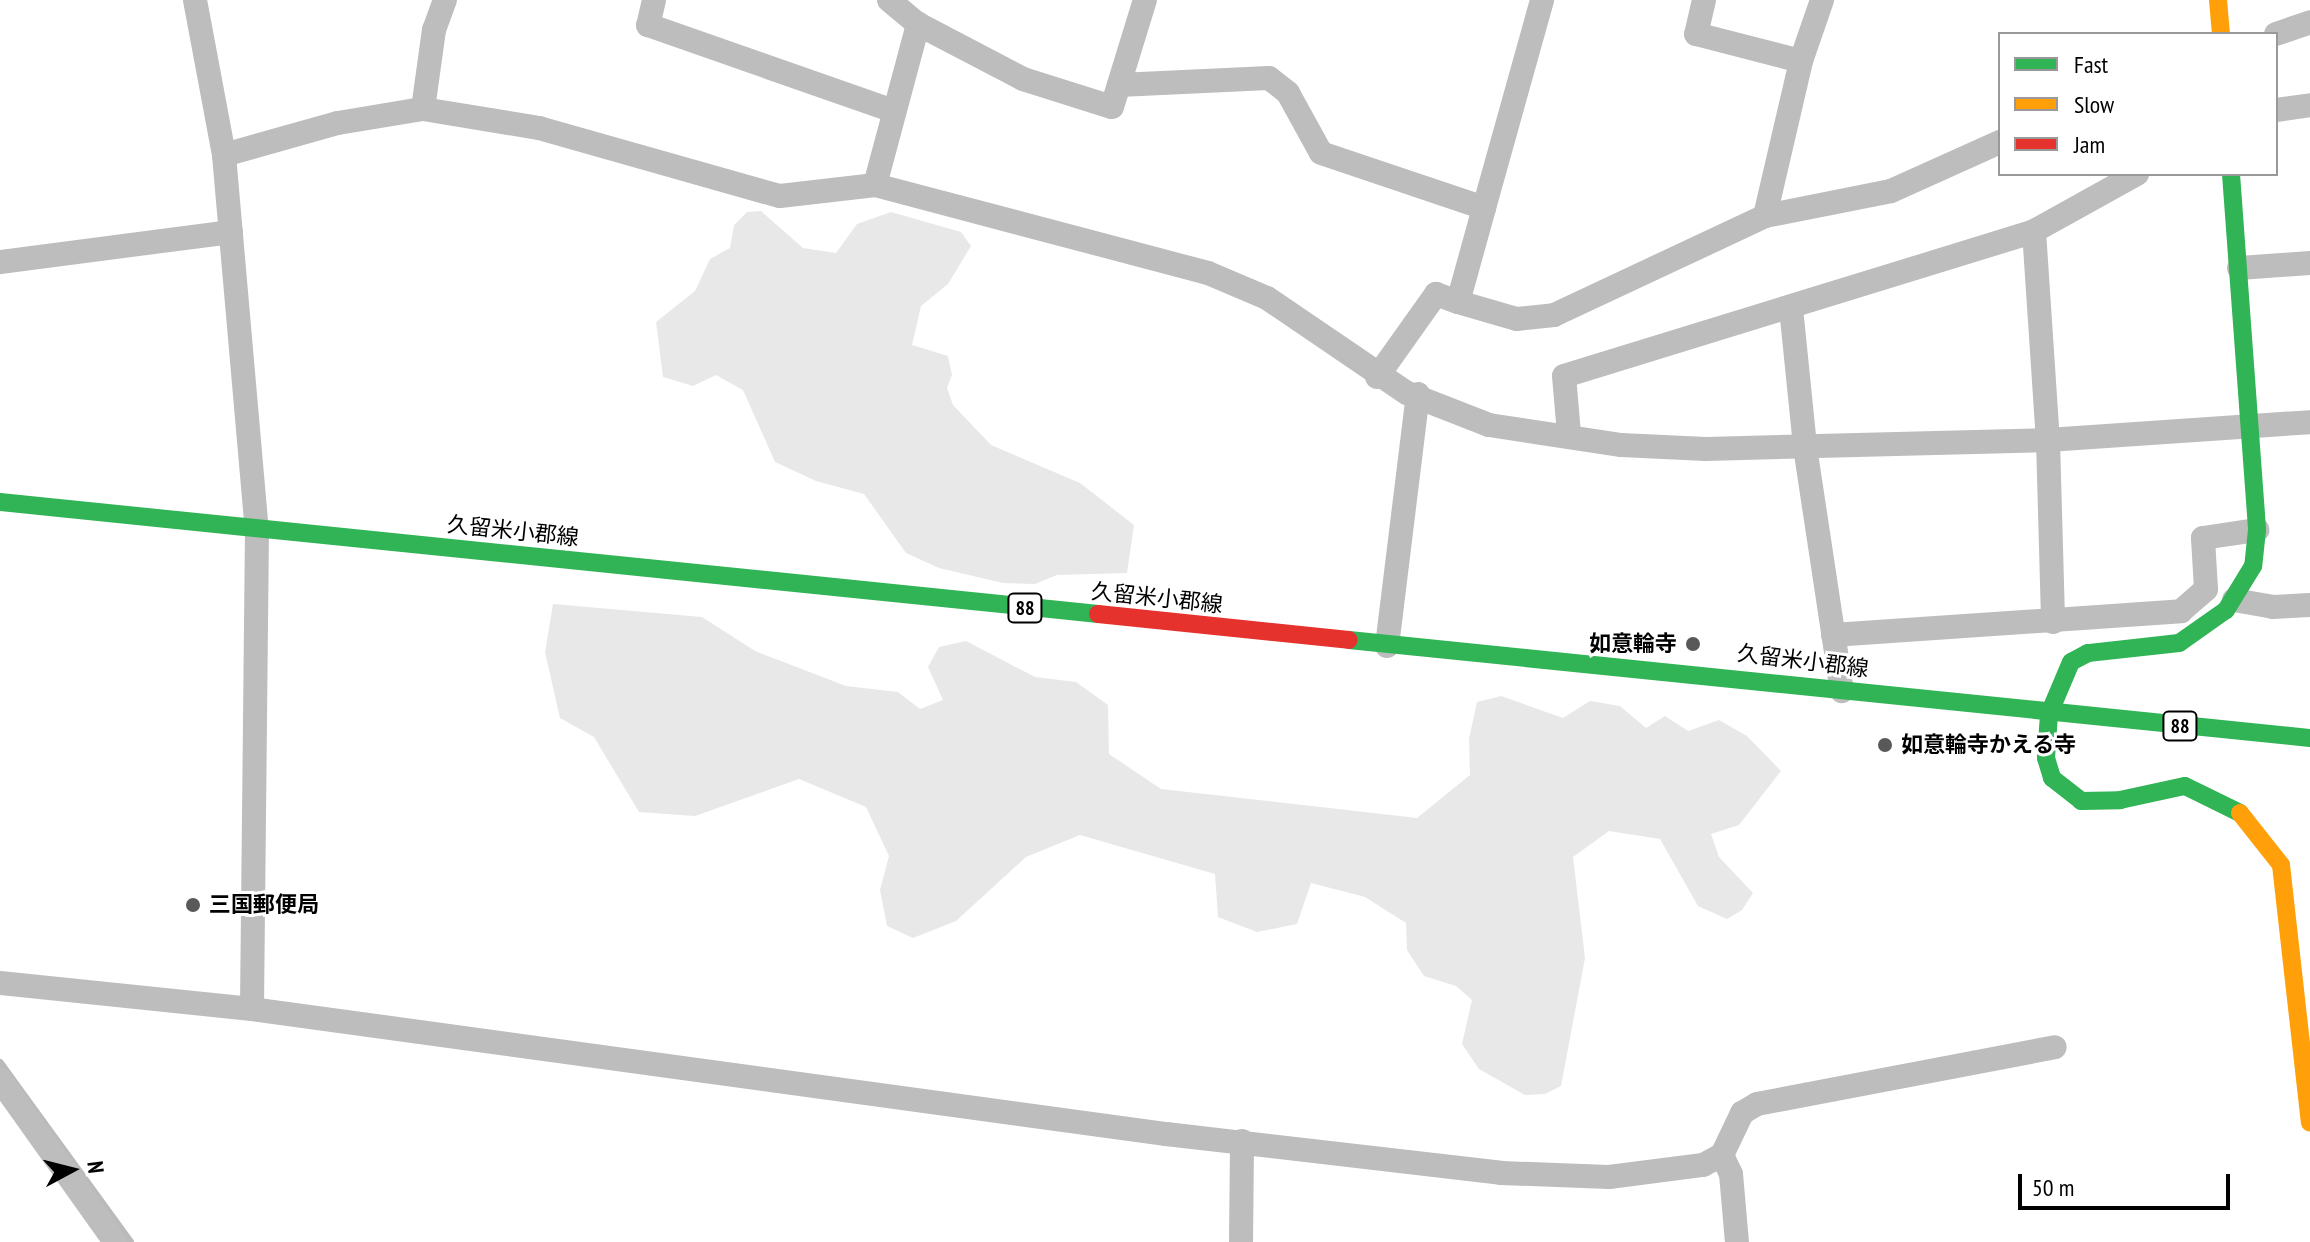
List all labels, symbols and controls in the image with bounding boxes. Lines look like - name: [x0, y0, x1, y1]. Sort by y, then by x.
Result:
- legend: [1998, 32, 2278, 176]
- text: Fast: [2074, 49, 2108, 80]
- text: Slow: [2074, 89, 2114, 120]
- text: Jam: [2074, 129, 2105, 160]
- street label: 久留米小郡線: [446, 511, 580, 551]
- street label: 久留米小郡線: [1090, 578, 1224, 618]
- road number: 88: [1007, 592, 1043, 624]
- place label: 如意輪寺: [1589, 631, 1677, 657]
- marker: 如意輪寺: [1684, 635, 1702, 653]
- street label: 久留米小郡線: [1736, 640, 1870, 682]
- road number: 88: [2162, 710, 2198, 742]
- place label: 如意輪寺かえる寺: [1901, 732, 2077, 758]
- marker: 如意輪寺かえる寺: [1876, 736, 1894, 754]
- place label: 三国郵便局: [209, 892, 319, 918]
- marker: 三国郵便局: [184, 896, 202, 914]
- north arrow: [32, 1130, 112, 1210]
- scale bar: [2022, 1158, 2234, 1208]
- text: N: [81, 1159, 110, 1175]
- text: 50 m: [2032, 1172, 2074, 1203]

